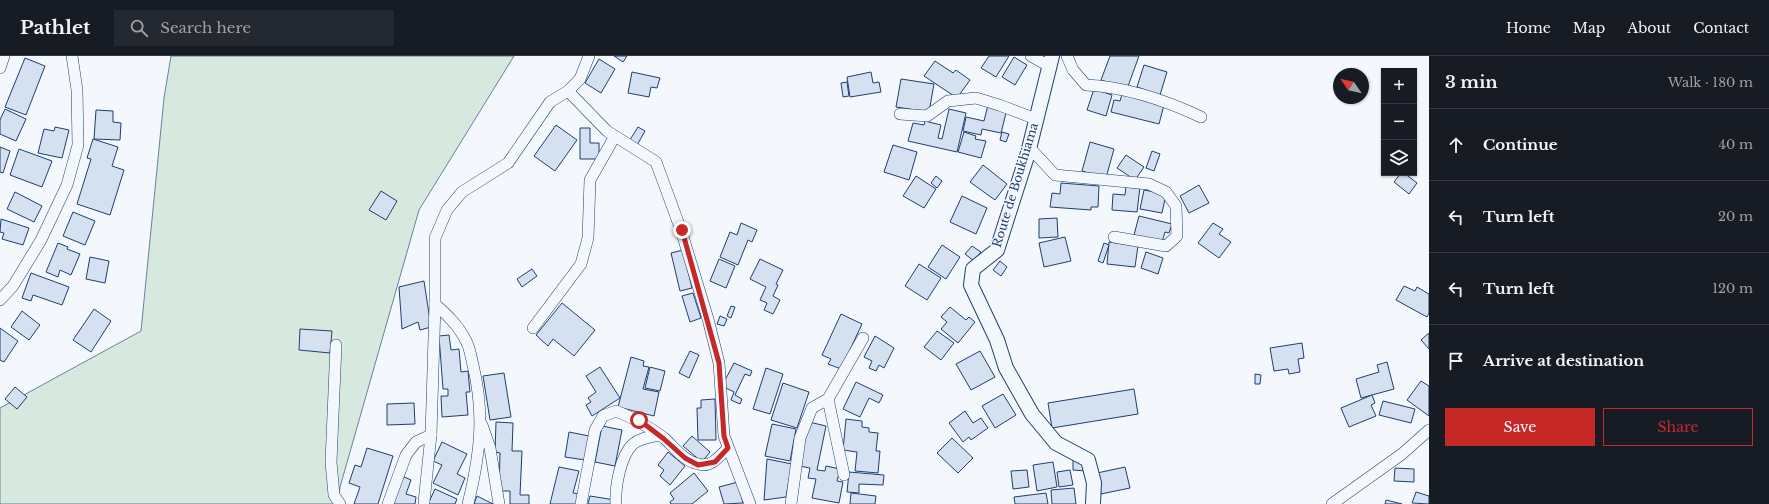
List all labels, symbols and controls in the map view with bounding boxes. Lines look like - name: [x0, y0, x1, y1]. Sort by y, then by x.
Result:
- search box: [114, 10, 394, 46]
- text: Pathlet: [20, 16, 90, 39]
- icon: search: [128, 17, 150, 39]
- text: Search here: [160, 18, 251, 37]
- text: Home: [1506, 19, 1551, 37]
- text: Map: [1573, 19, 1605, 37]
- text: About: [1627, 19, 1671, 37]
- text: Contact: [1693, 19, 1749, 37]
- north arrow: [1333, 68, 1369, 104]
- map controls: [1381, 68, 1417, 176]
- button: +: [1381, 68, 1417, 104]
- text: 3 min: [1445, 72, 1498, 93]
- text: Walk · 180 m: [1668, 74, 1753, 91]
- button: −: [1381, 104, 1417, 140]
- street label: Route de Boukhiama: [989, 121, 1041, 249]
- icon: ahead: [1445, 134, 1467, 156]
- text: Continue: [1483, 135, 1558, 154]
- text: 40 m: [1718, 136, 1753, 153]
- button: layers: [1381, 140, 1417, 176]
- icon: left: [1445, 206, 1467, 228]
- text: Turn left: [1483, 207, 1554, 226]
- text: 20 m: [1718, 208, 1753, 225]
- route end: [673, 221, 691, 239]
- icon: left: [1445, 278, 1467, 300]
- text: Turn left: [1483, 279, 1554, 298]
- text: 120 m: [1712, 280, 1753, 297]
- icon: arrive: [1445, 350, 1467, 372]
- text: Arrive at destination: [1483, 351, 1644, 370]
- button: Save: [1445, 408, 1595, 446]
- button: Share: [1603, 408, 1753, 446]
- route start: [630, 411, 648, 429]

